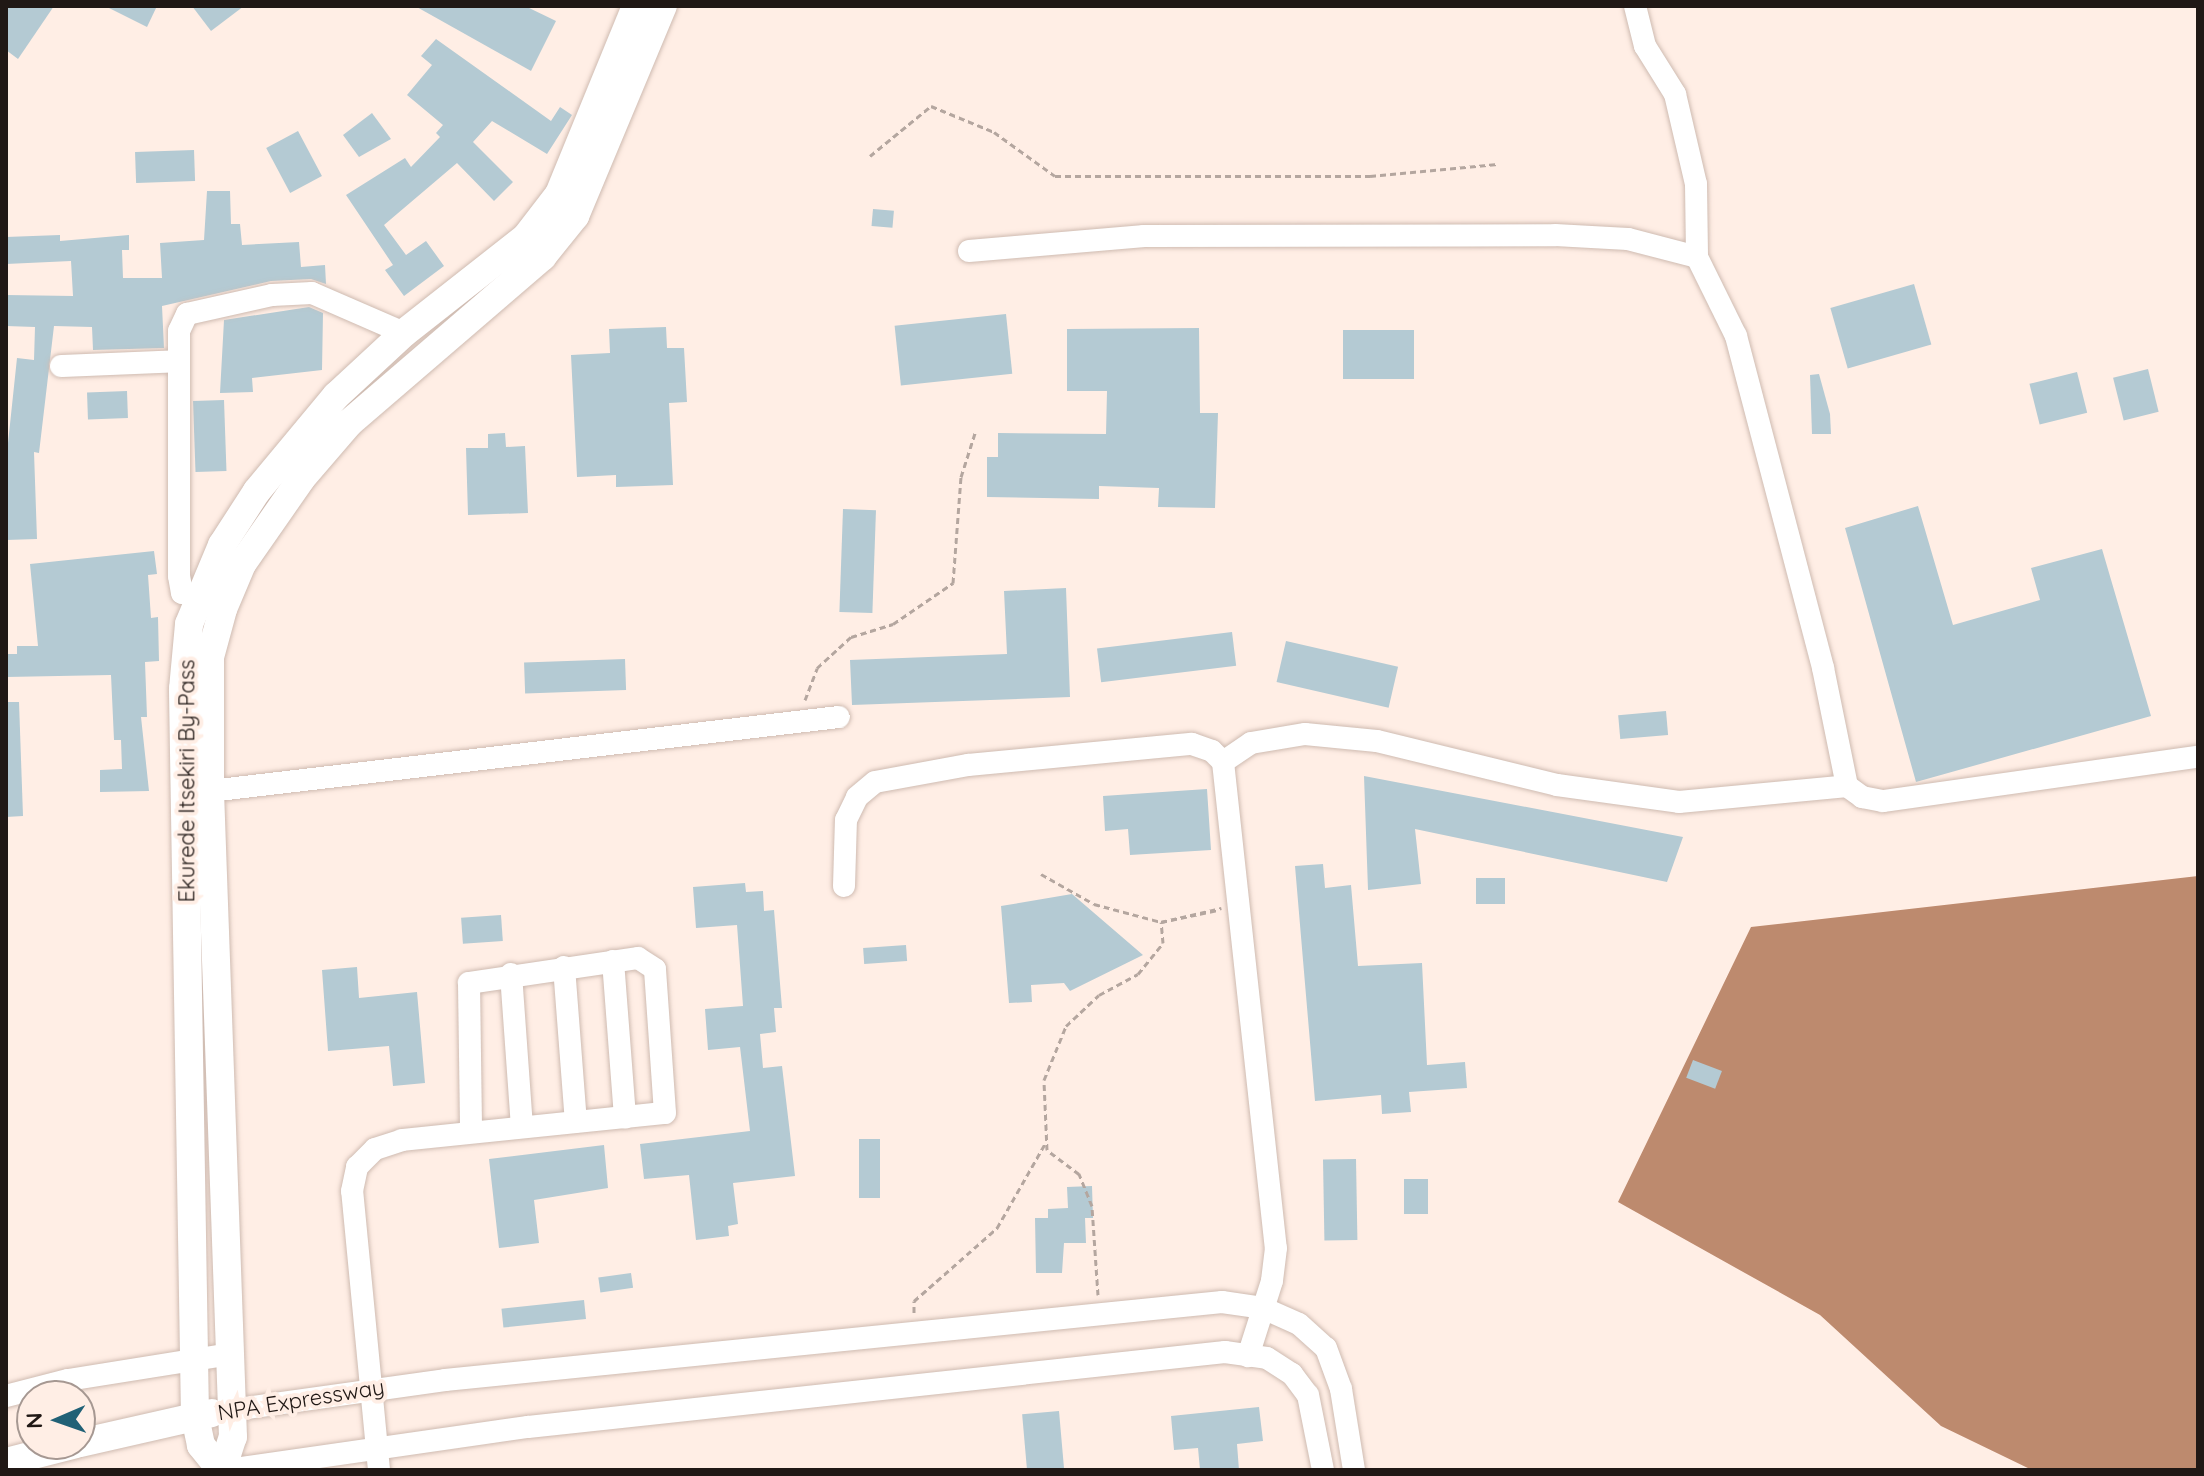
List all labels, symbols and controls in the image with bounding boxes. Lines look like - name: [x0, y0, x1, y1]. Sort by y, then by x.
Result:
- street label: Ekurede Itsekiri By-Pass: [174, 659, 200, 903]
- street label: NPA Expressway: [216, 1374, 386, 1426]
- north arrow: [16, 1380, 96, 1460]
- text: N: [20, 1412, 48, 1429]

